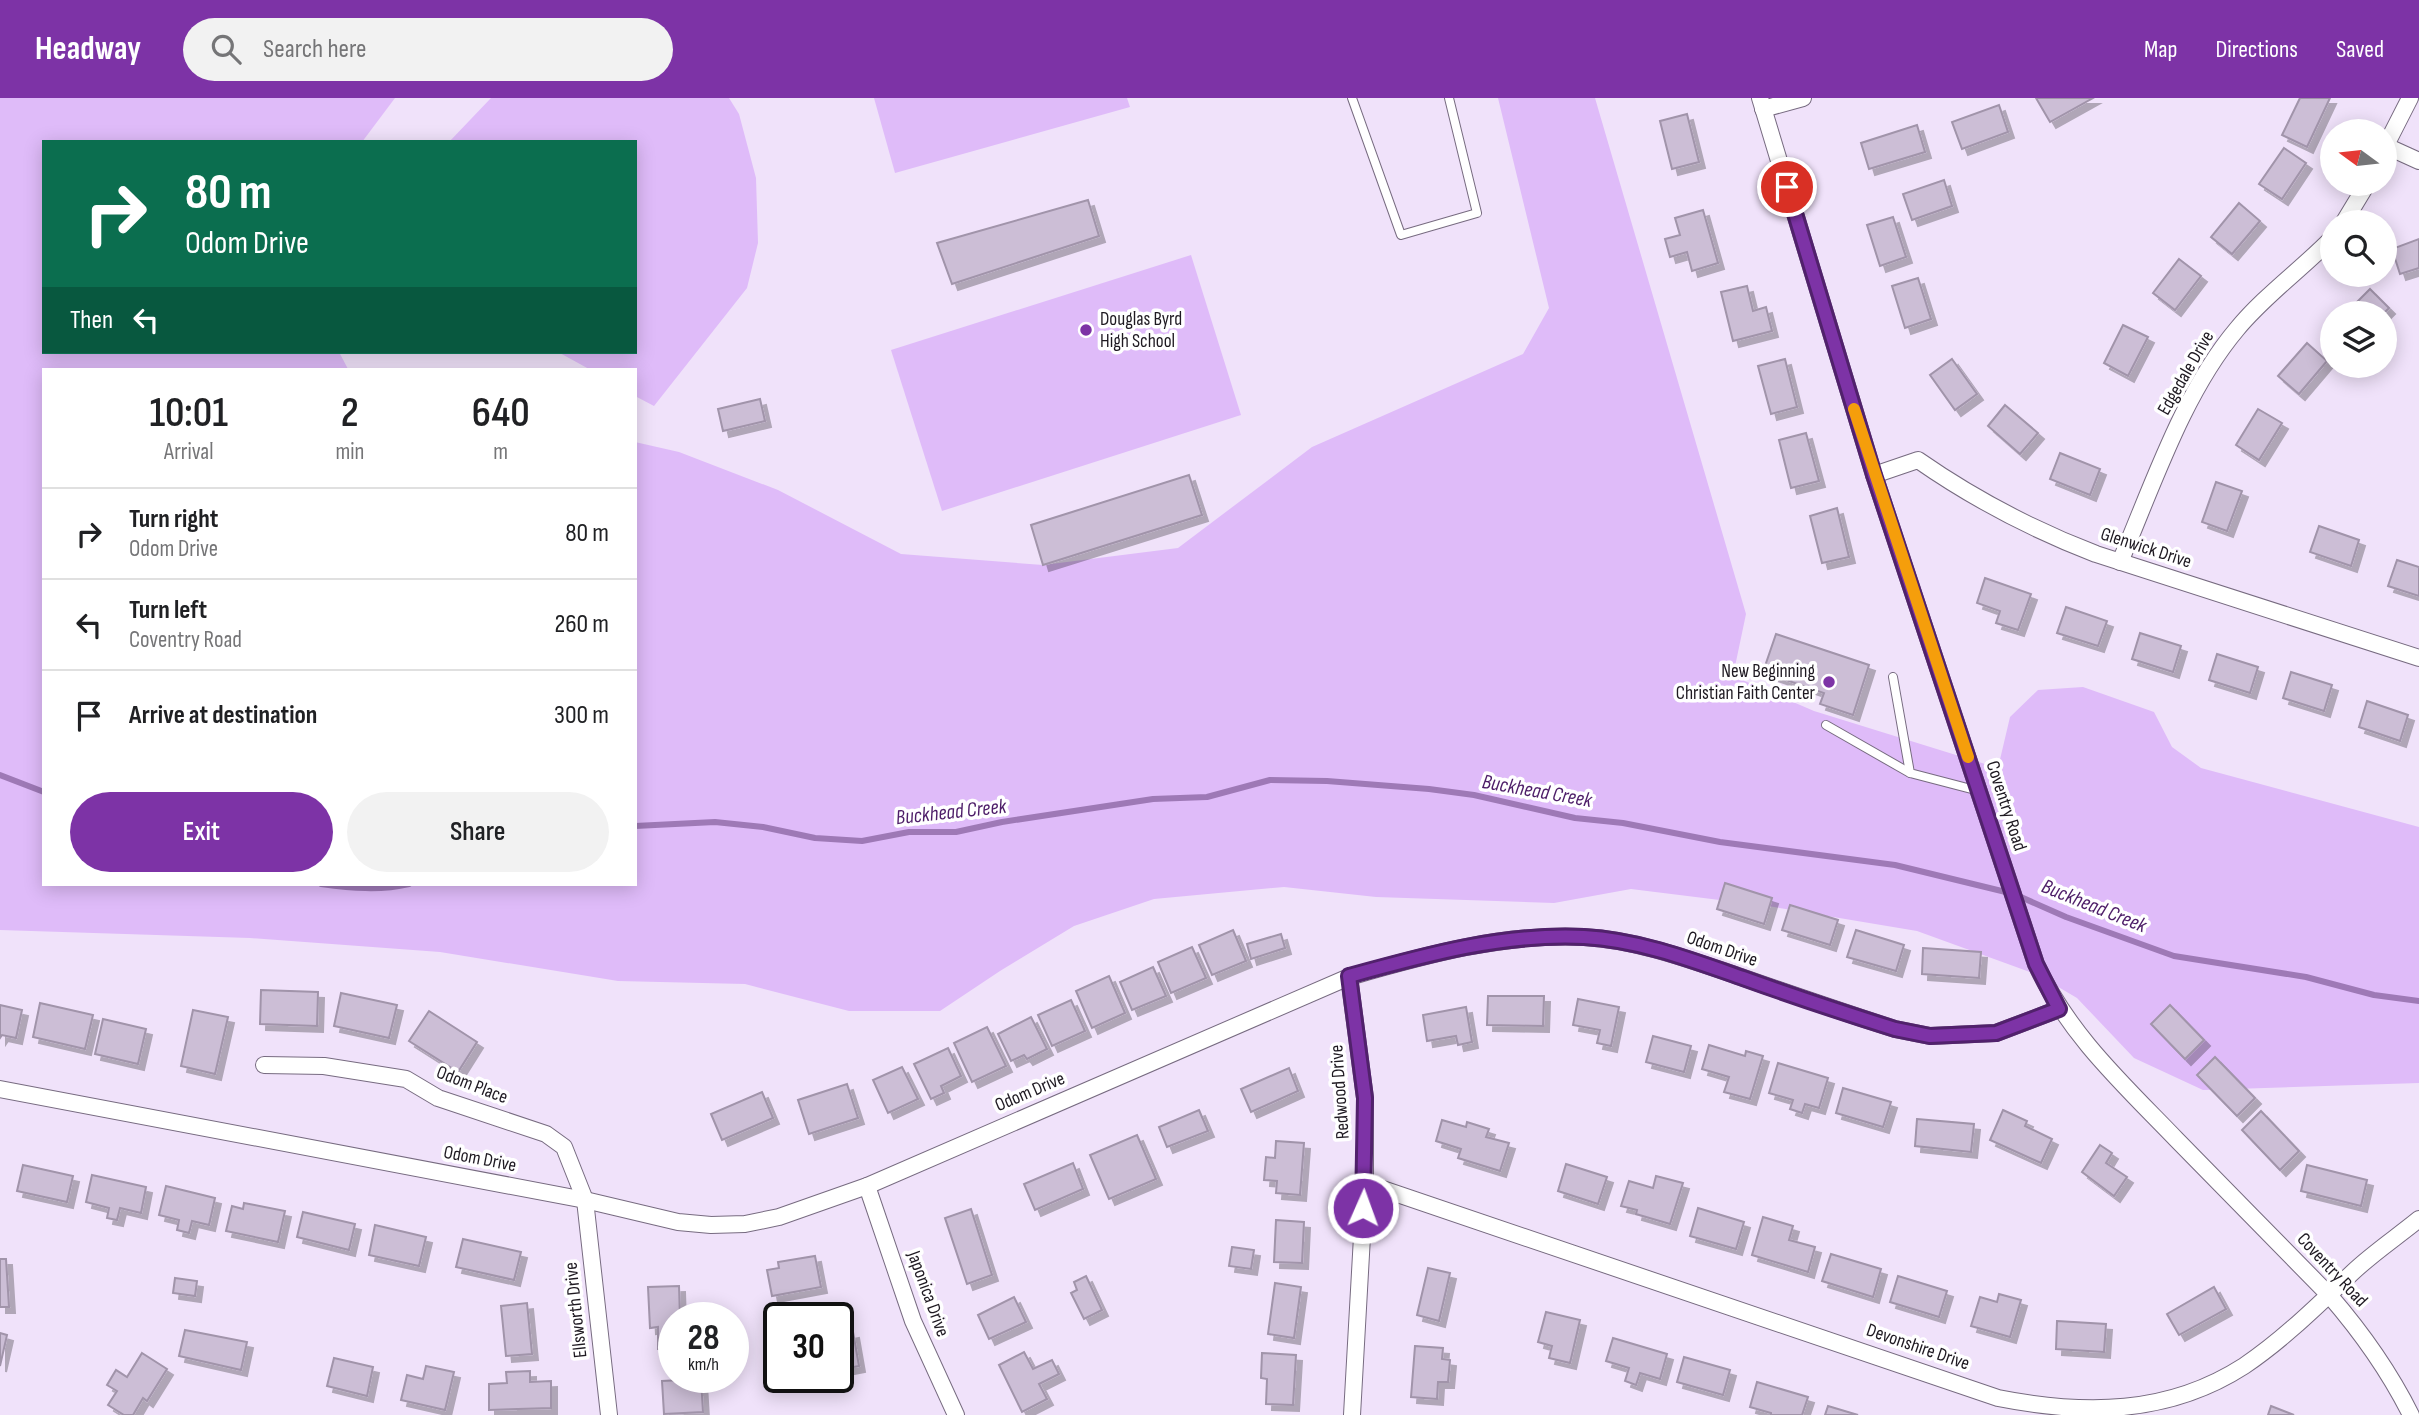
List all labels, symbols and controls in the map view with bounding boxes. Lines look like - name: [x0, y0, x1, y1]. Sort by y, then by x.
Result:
- search box: [183, 18, 673, 81]
- text: Headway: [35, 29, 141, 69]
- icon: search: [207, 30, 245, 68]
- text: Search here: [263, 34, 366, 65]
- text: Map: [2144, 35, 2177, 64]
- text: Directions: [2215, 35, 2298, 64]
- text: Saved: [2336, 35, 2384, 64]
- north arrow: [2320, 119, 2398, 196]
- map controls: [2320, 119, 2397, 378]
- pin: [1757, 157, 1817, 217]
- text: 80 m: [185, 164, 272, 223]
- icon: right: [70, 168, 161, 259]
- icon: arrive: [1768, 168, 1806, 206]
- button: search: [2320, 210, 2397, 287]
- text: Odom Drive: [185, 224, 309, 263]
- icon: left: [127, 301, 165, 339]
- button: layers: [2320, 301, 2397, 378]
- text: Then: [70, 305, 113, 336]
- place label: Douglas Byrd High School: [1100, 308, 1182, 353]
- marker: Douglas Byrd High School: [1078, 322, 1094, 338]
- street label: Edgedale Drive: [2153, 327, 2219, 419]
- text: 10:01: [149, 388, 228, 439]
- text: 2: [341, 388, 359, 439]
- text: 640: [472, 388, 530, 439]
- text: Arrival: [164, 438, 213, 466]
- text: min: [335, 438, 364, 466]
- text: m: [493, 438, 508, 466]
- text: Turn right: [129, 504, 218, 535]
- icon: right: [70, 515, 108, 553]
- text: 80 m: [565, 518, 609, 549]
- street label: Glenwick Drive: [2098, 523, 2194, 573]
- text: Odom Drive: [129, 535, 218, 563]
- text: Turn left: [129, 595, 207, 626]
- icon: left: [70, 606, 108, 644]
- text: 260 m: [554, 609, 609, 640]
- text: Coventry Road: [129, 626, 242, 654]
- place label: New Beginning Christian Faith Center: [1676, 660, 1816, 705]
- marker: New Beginning Christian Faith Center: [1821, 674, 1837, 690]
- icon: arrive: [70, 697, 108, 735]
- text: Arrive at destination: [129, 700, 317, 731]
- text: 300 m: [554, 700, 609, 731]
- street label: Coventry Road: [1981, 758, 2031, 854]
- water label: Buckhead Creek: [1480, 769, 1595, 813]
- button: Exit: [70, 792, 333, 872]
- button: Share: [347, 792, 609, 872]
- water label: Buckhead Creek: [895, 794, 1009, 830]
- water label: Buckhead Creek: [2038, 874, 2151, 939]
- street label: Odom Drive: [1683, 926, 1761, 972]
- street label: Redwood Drive: [1325, 1044, 1355, 1140]
- street label: Odom Place: [433, 1061, 511, 1109]
- street label: Odom Drive: [992, 1067, 1068, 1117]
- street label: Odom Drive: [442, 1141, 518, 1177]
- position arrow: [1326, 1171, 1400, 1245]
- street label: Coventry Road: [2292, 1228, 2372, 1312]
- street label: Japonica Drive: [902, 1247, 954, 1340]
- street label: Ellsworth Drive: [560, 1261, 592, 1359]
- speed limit sign: 30: [763, 1302, 854, 1393]
- text: 28: [688, 1317, 719, 1360]
- street label: Devonshire Drive: [1863, 1319, 1973, 1375]
- text: km/h: [688, 1354, 719, 1375]

